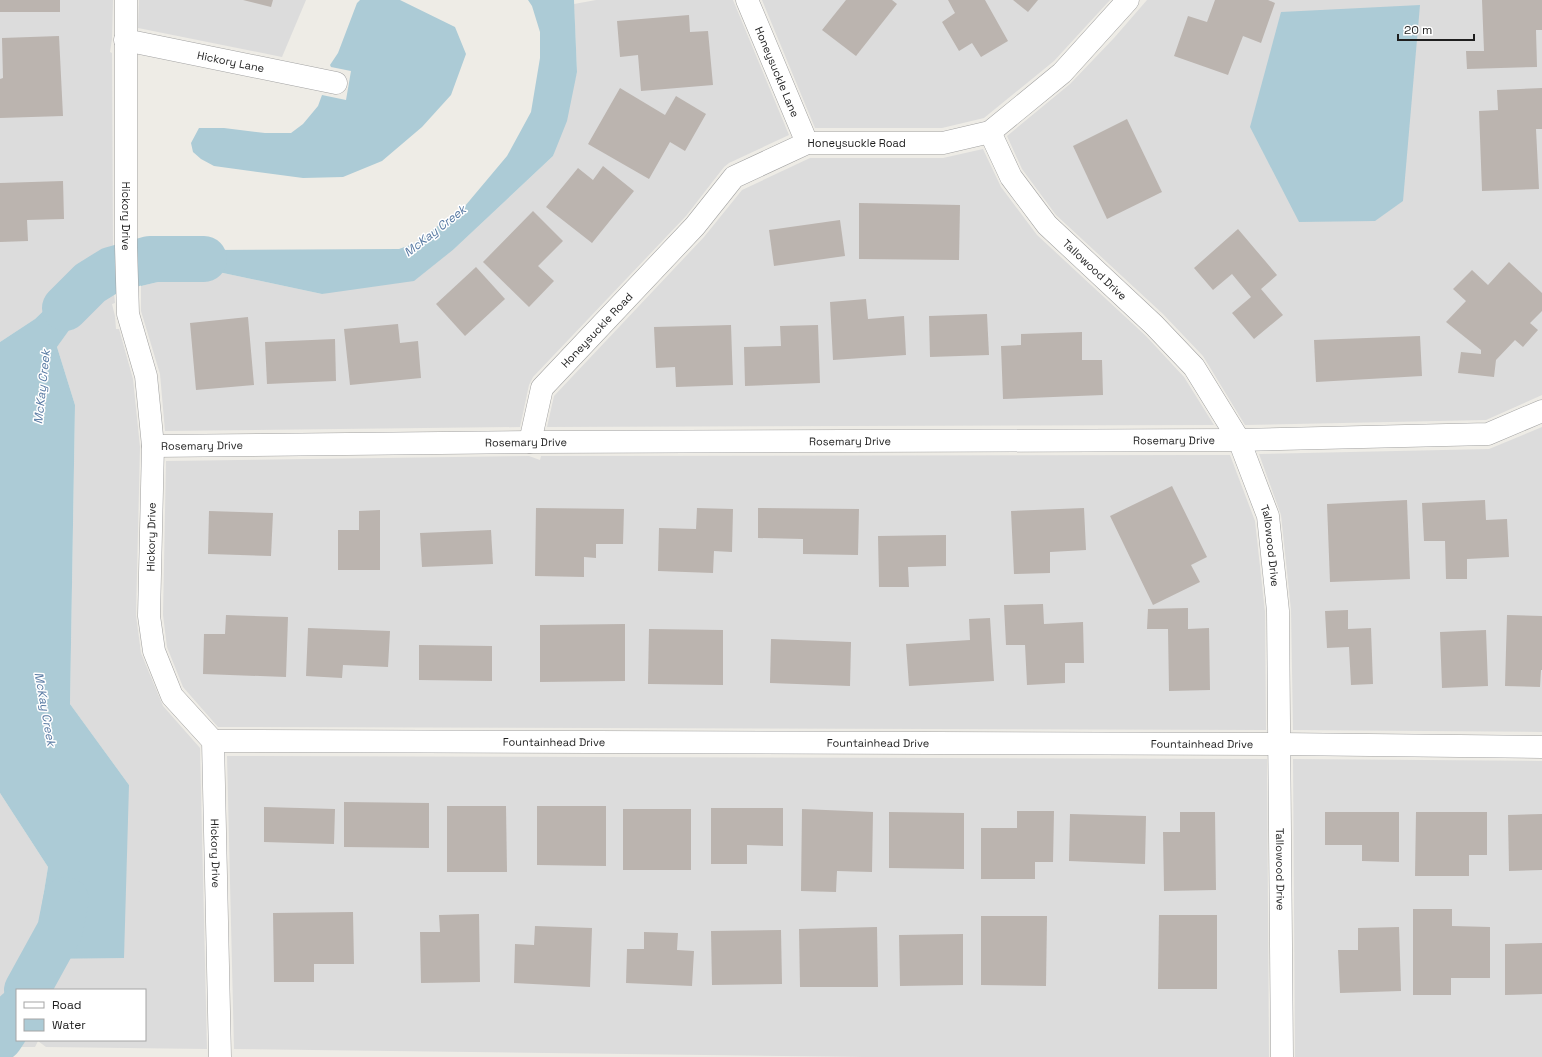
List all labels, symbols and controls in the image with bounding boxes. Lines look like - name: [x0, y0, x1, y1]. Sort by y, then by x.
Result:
- scale bar: [1398, 16, 1474, 42]
- text: 20 m: [1404, 22, 1432, 38]
- street label: Honeysuckle Lane: [752, 25, 802, 119]
- street label: Hickory Lane: [196, 48, 266, 75]
- street label: Honeysuckle Road: [808, 136, 906, 150]
- street label: Hickory Drive: [119, 181, 133, 251]
- water label: McKay Creek: [401, 201, 471, 260]
- street label: Tallowood Drive: [1060, 236, 1130, 303]
- street label: Honeysuckle Road: [558, 290, 636, 371]
- water label: McKay Creek: [30, 347, 54, 425]
- street label: Rosemary Drive: [1133, 433, 1215, 447]
- street label: Rosemary Drive: [809, 434, 891, 448]
- street label: Rosemary Drive: [485, 435, 567, 449]
- street label: Rosemary Drive: [161, 438, 243, 453]
- street label: Hickory Drive: [143, 502, 159, 572]
- street label: Tallowood Drive: [1257, 503, 1282, 587]
- water label: McKay Creek: [31, 671, 60, 749]
- street label: Fountainhead Drive: [503, 735, 605, 749]
- street label: Fountainhead Drive: [827, 736, 929, 750]
- street label: Fountainhead Drive: [1151, 737, 1253, 751]
- street label: Hickory Drive: [208, 819, 223, 888]
- street label: Tallowood Drive: [1273, 828, 1288, 911]
- legend: [16, 989, 146, 1041]
- text: Road: [52, 997, 81, 1013]
- text: Water: [52, 1017, 86, 1033]

